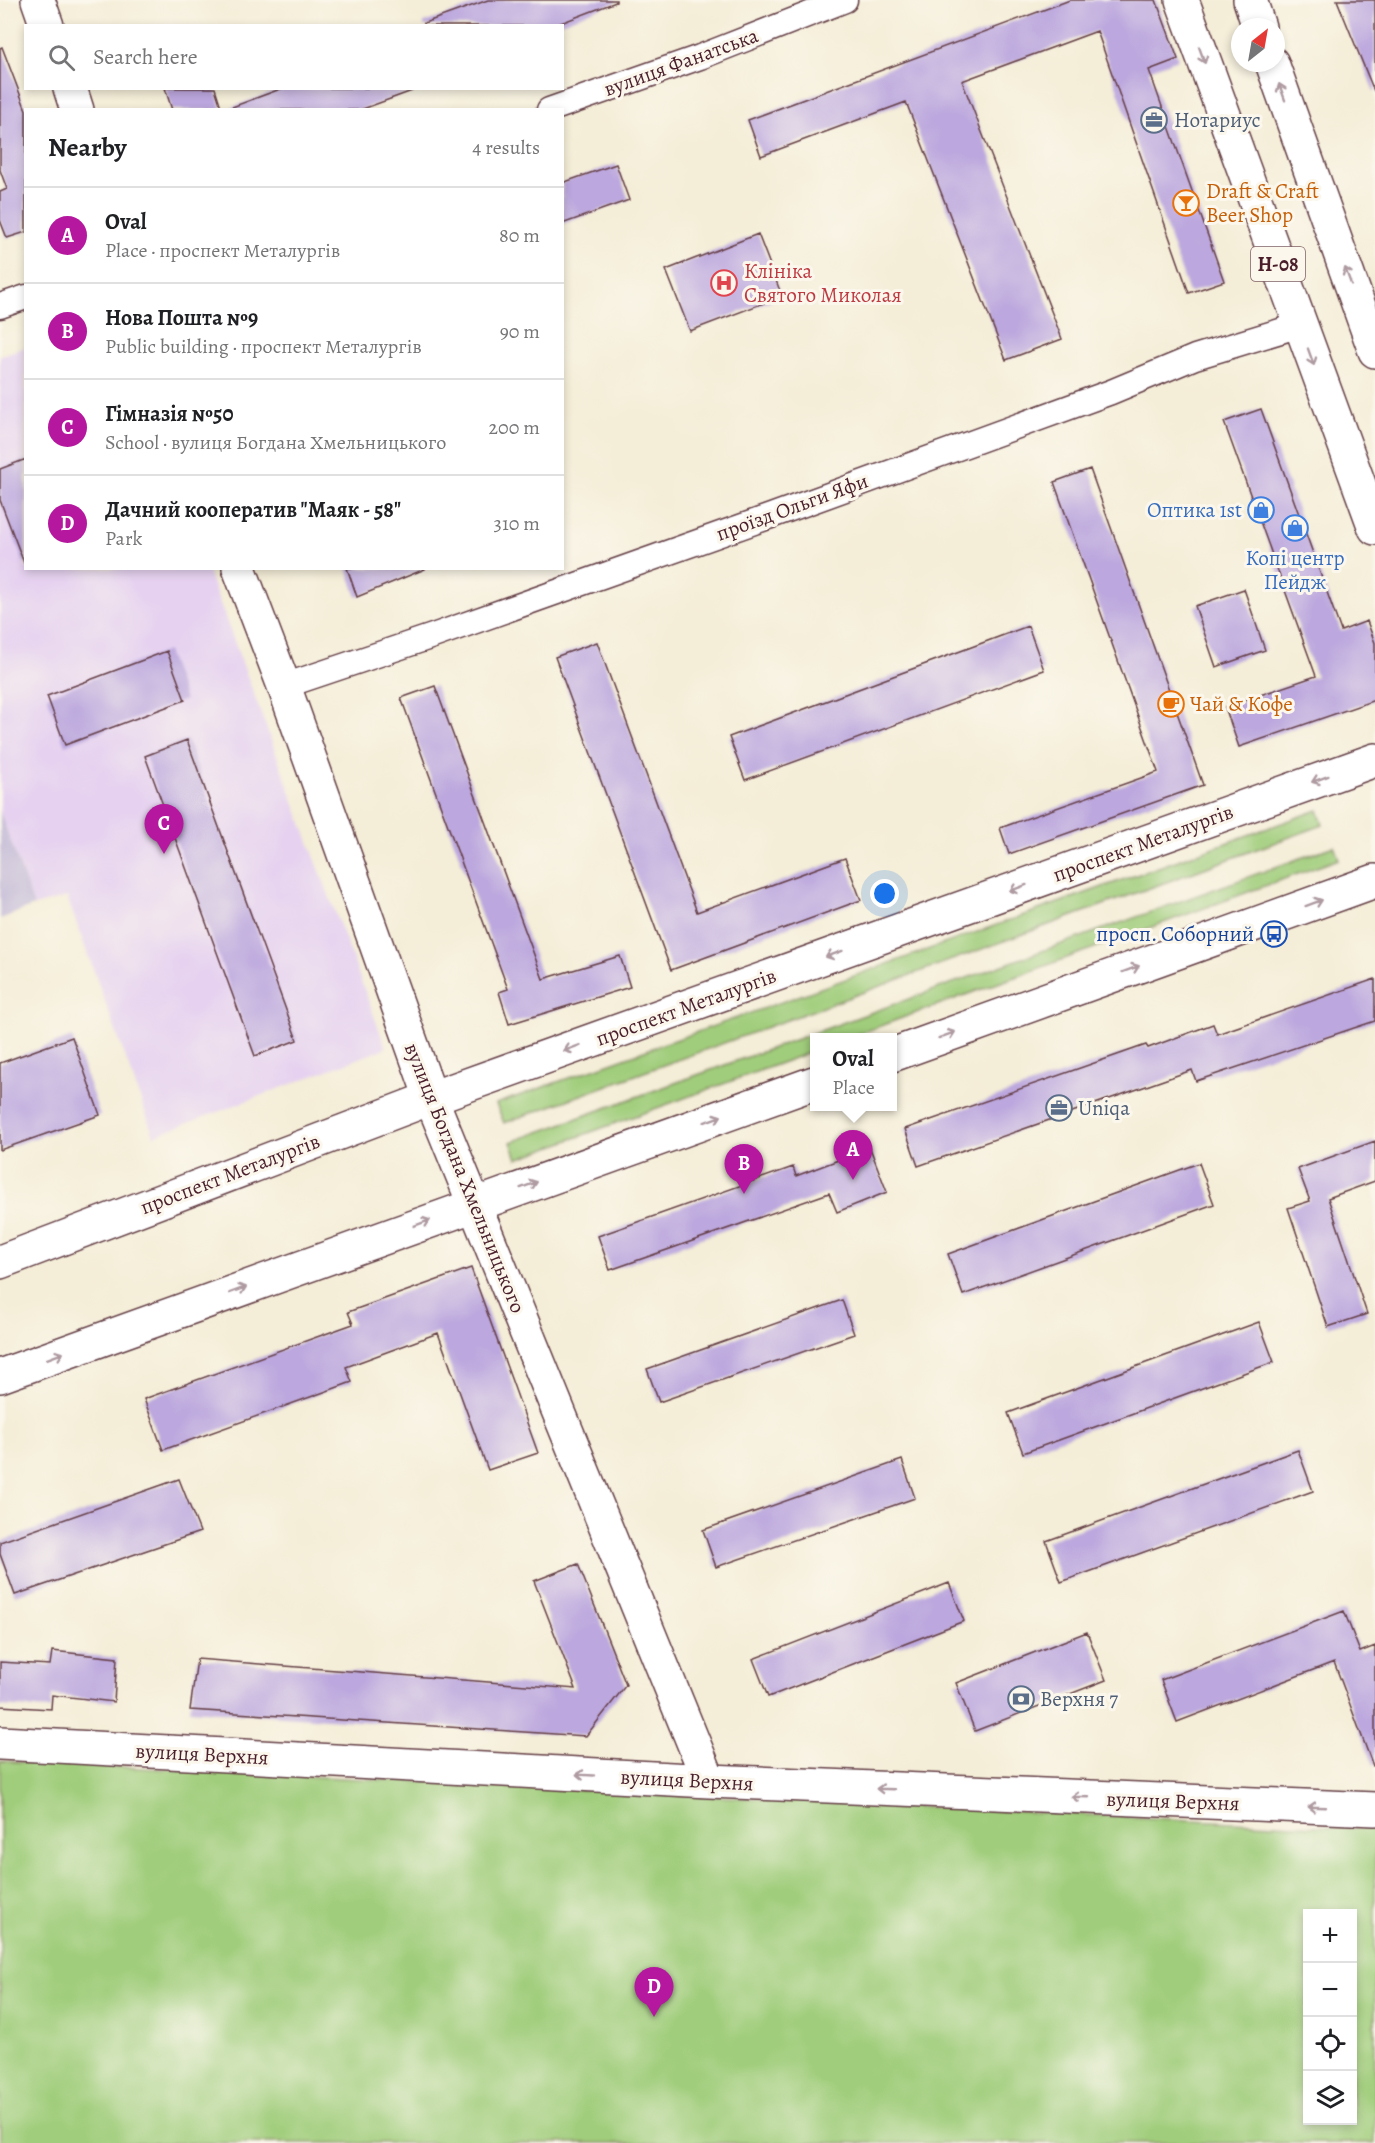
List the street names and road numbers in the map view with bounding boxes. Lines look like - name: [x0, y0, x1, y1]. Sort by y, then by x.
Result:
- street label: вулиця Фанатська: [600, 21, 762, 103]
- road number: Н-08: [1251, 247, 1305, 281]
- street label: проїзд Ольги Яфи: [712, 466, 872, 548]
- street label: проспект Металургів: [1049, 797, 1237, 889]
- street label: проспект Металургів: [592, 961, 780, 1053]
- street label: вулиця Богдана Хмельницького: [398, 1039, 532, 1317]
- street label: проспект Металургів: [136, 1127, 324, 1221]
- street label: вулиця Верхня: [135, 1737, 269, 1771]
- street label: вулиця Верхня: [620, 1763, 754, 1797]
- street label: вулиця Верхня: [1106, 1785, 1240, 1817]

